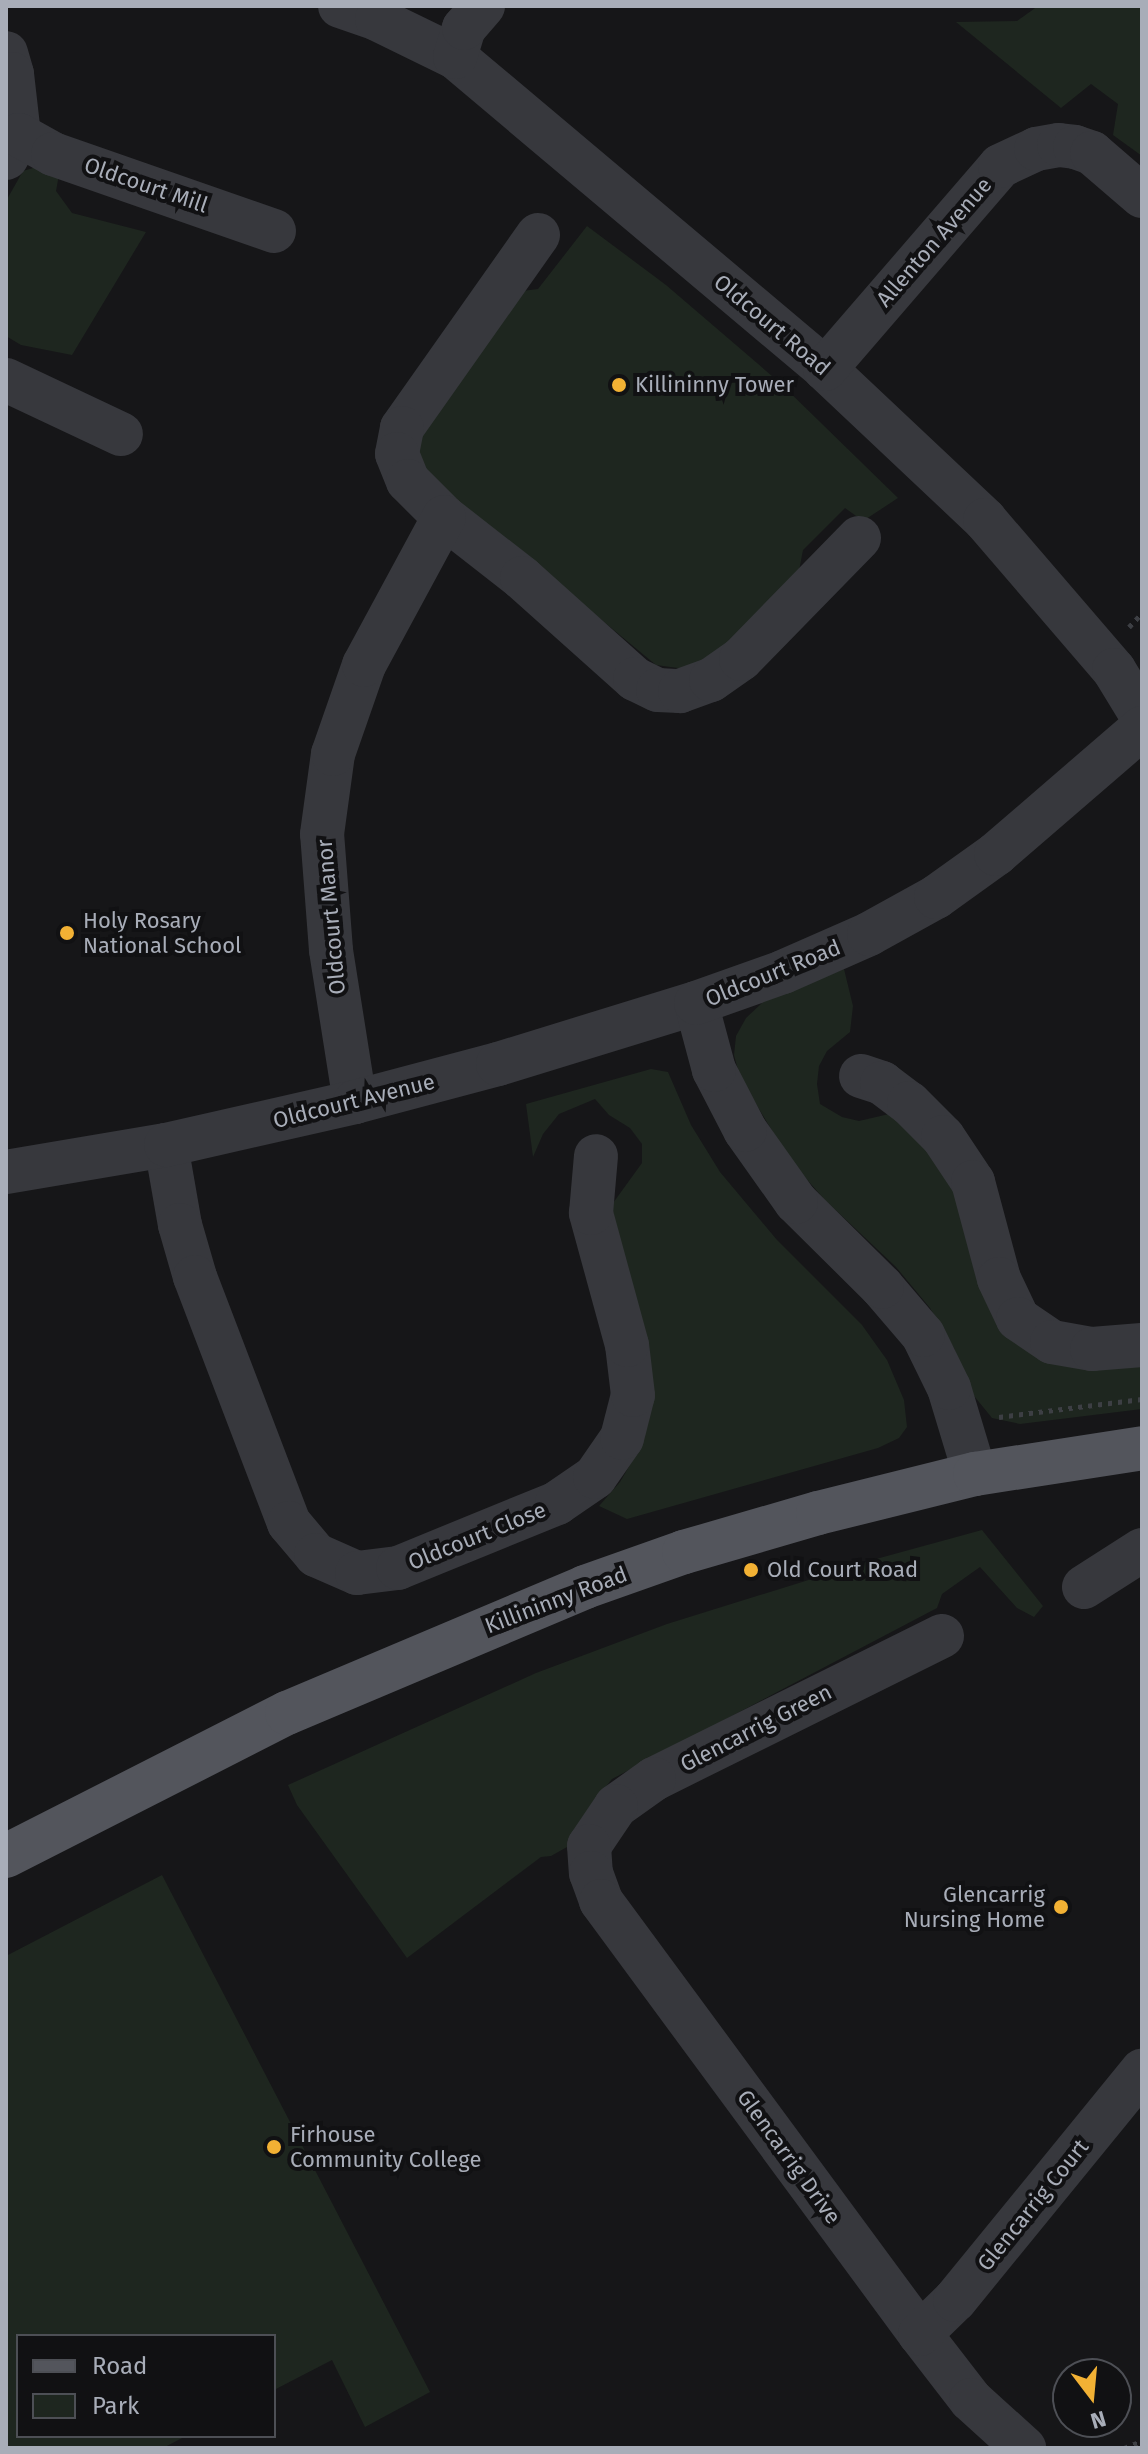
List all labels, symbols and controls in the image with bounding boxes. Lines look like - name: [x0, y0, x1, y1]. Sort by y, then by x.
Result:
- street label: Oldcourt Mill: [81, 152, 211, 218]
- street label: Allenton Avenue: [871, 172, 997, 312]
- street label: Oldcourt Road: [709, 269, 835, 381]
- place label: Killininny Tower: [635, 372, 794, 398]
- marker: Killininny Tower: [610, 376, 628, 394]
- street label: Oldcourt Manor: [311, 838, 351, 996]
- place label: Holy Rosary National School: [83, 907, 241, 958]
- marker: Holy Rosary National School: [58, 924, 76, 942]
- street label: Oldcourt Road: [702, 934, 844, 1012]
- street label: Oldcourt Avenue: [270, 1068, 438, 1134]
- street label: Oldcourt Close: [404, 1496, 550, 1576]
- place label: Old Court Road: [767, 1557, 918, 1583]
- street label: Killininny Road: [481, 1561, 631, 1639]
- marker: Old Court Road: [742, 1561, 760, 1579]
- street label: Glencarrig Green: [676, 1678, 836, 1778]
- place label: Glencarrig Nursing Home: [904, 1881, 1045, 1932]
- marker: Glencarrig Nursing Home: [1052, 1898, 1070, 1916]
- street label: Glencarrig Drive: [731, 2085, 847, 2229]
- place label: Firhouse Community College: [290, 2121, 481, 2172]
- street label: Glencarrig Court: [972, 2134, 1094, 2276]
- marker: Firhouse Community College: [265, 2138, 283, 2156]
- legend: [16, 2334, 276, 2438]
- text: Road: [92, 2352, 147, 2380]
- north arrow: [1052, 2358, 1132, 2438]
- text: Park: [92, 2392, 139, 2420]
- text: N: [1087, 2405, 1109, 2435]

